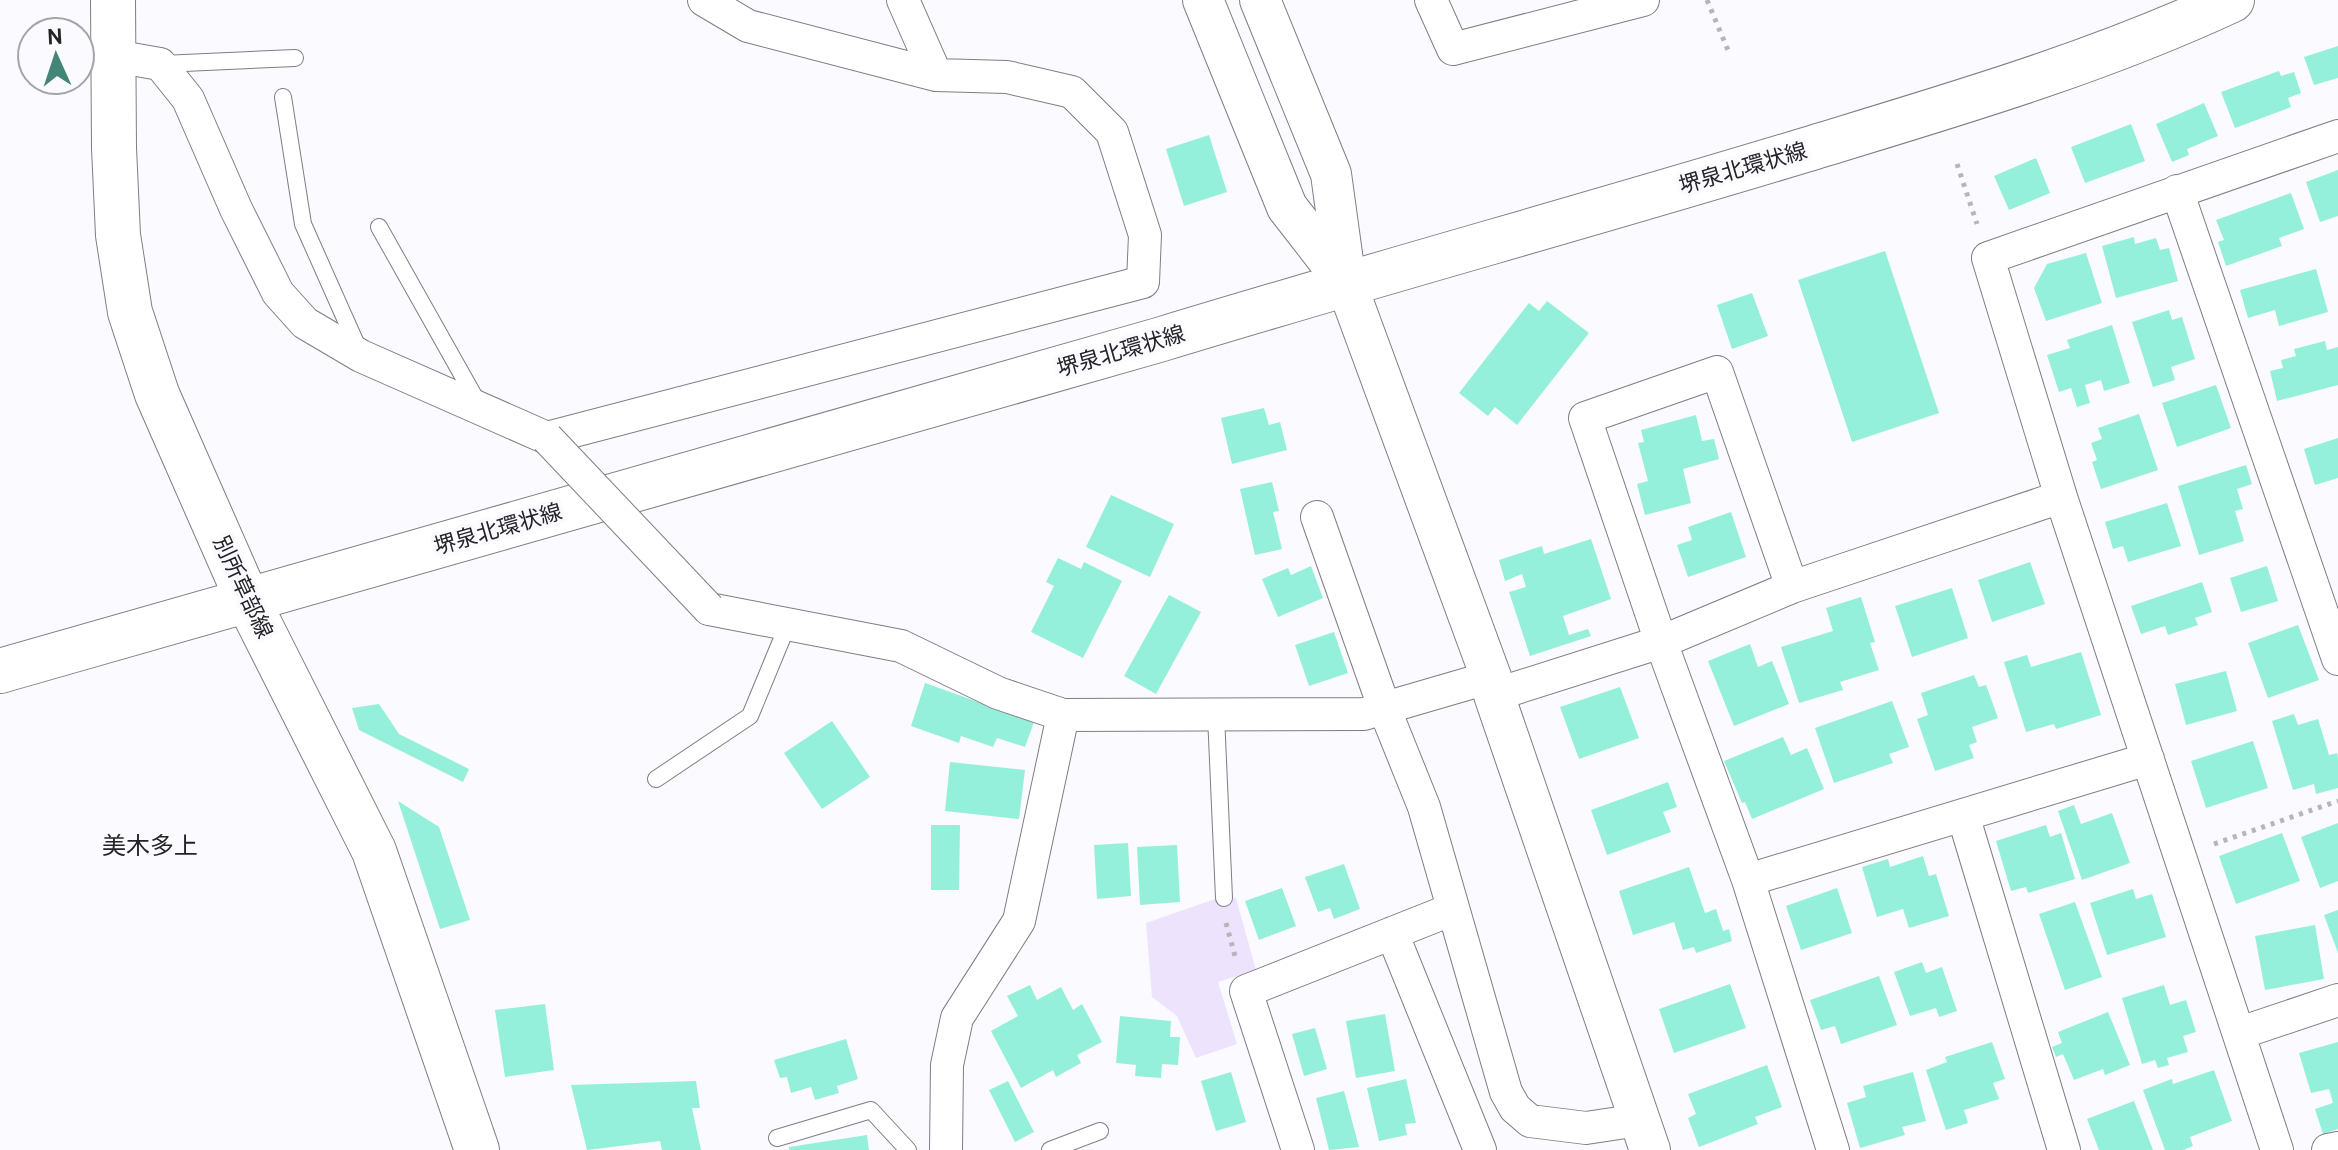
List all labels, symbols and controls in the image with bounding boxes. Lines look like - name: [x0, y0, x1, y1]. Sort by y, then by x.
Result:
- north arrow: [16, 16, 96, 96]
- text: N: [47, 23, 63, 50]
- street label: 堺泉北環状線: [1676, 137, 1810, 199]
- street label: 堺泉北環状線: [1054, 320, 1188, 382]
- street label: 堺泉北環状線: [431, 498, 565, 560]
- street label: 別所草部線: [208, 531, 278, 643]
- district label: 美木多上: [102, 831, 198, 860]

